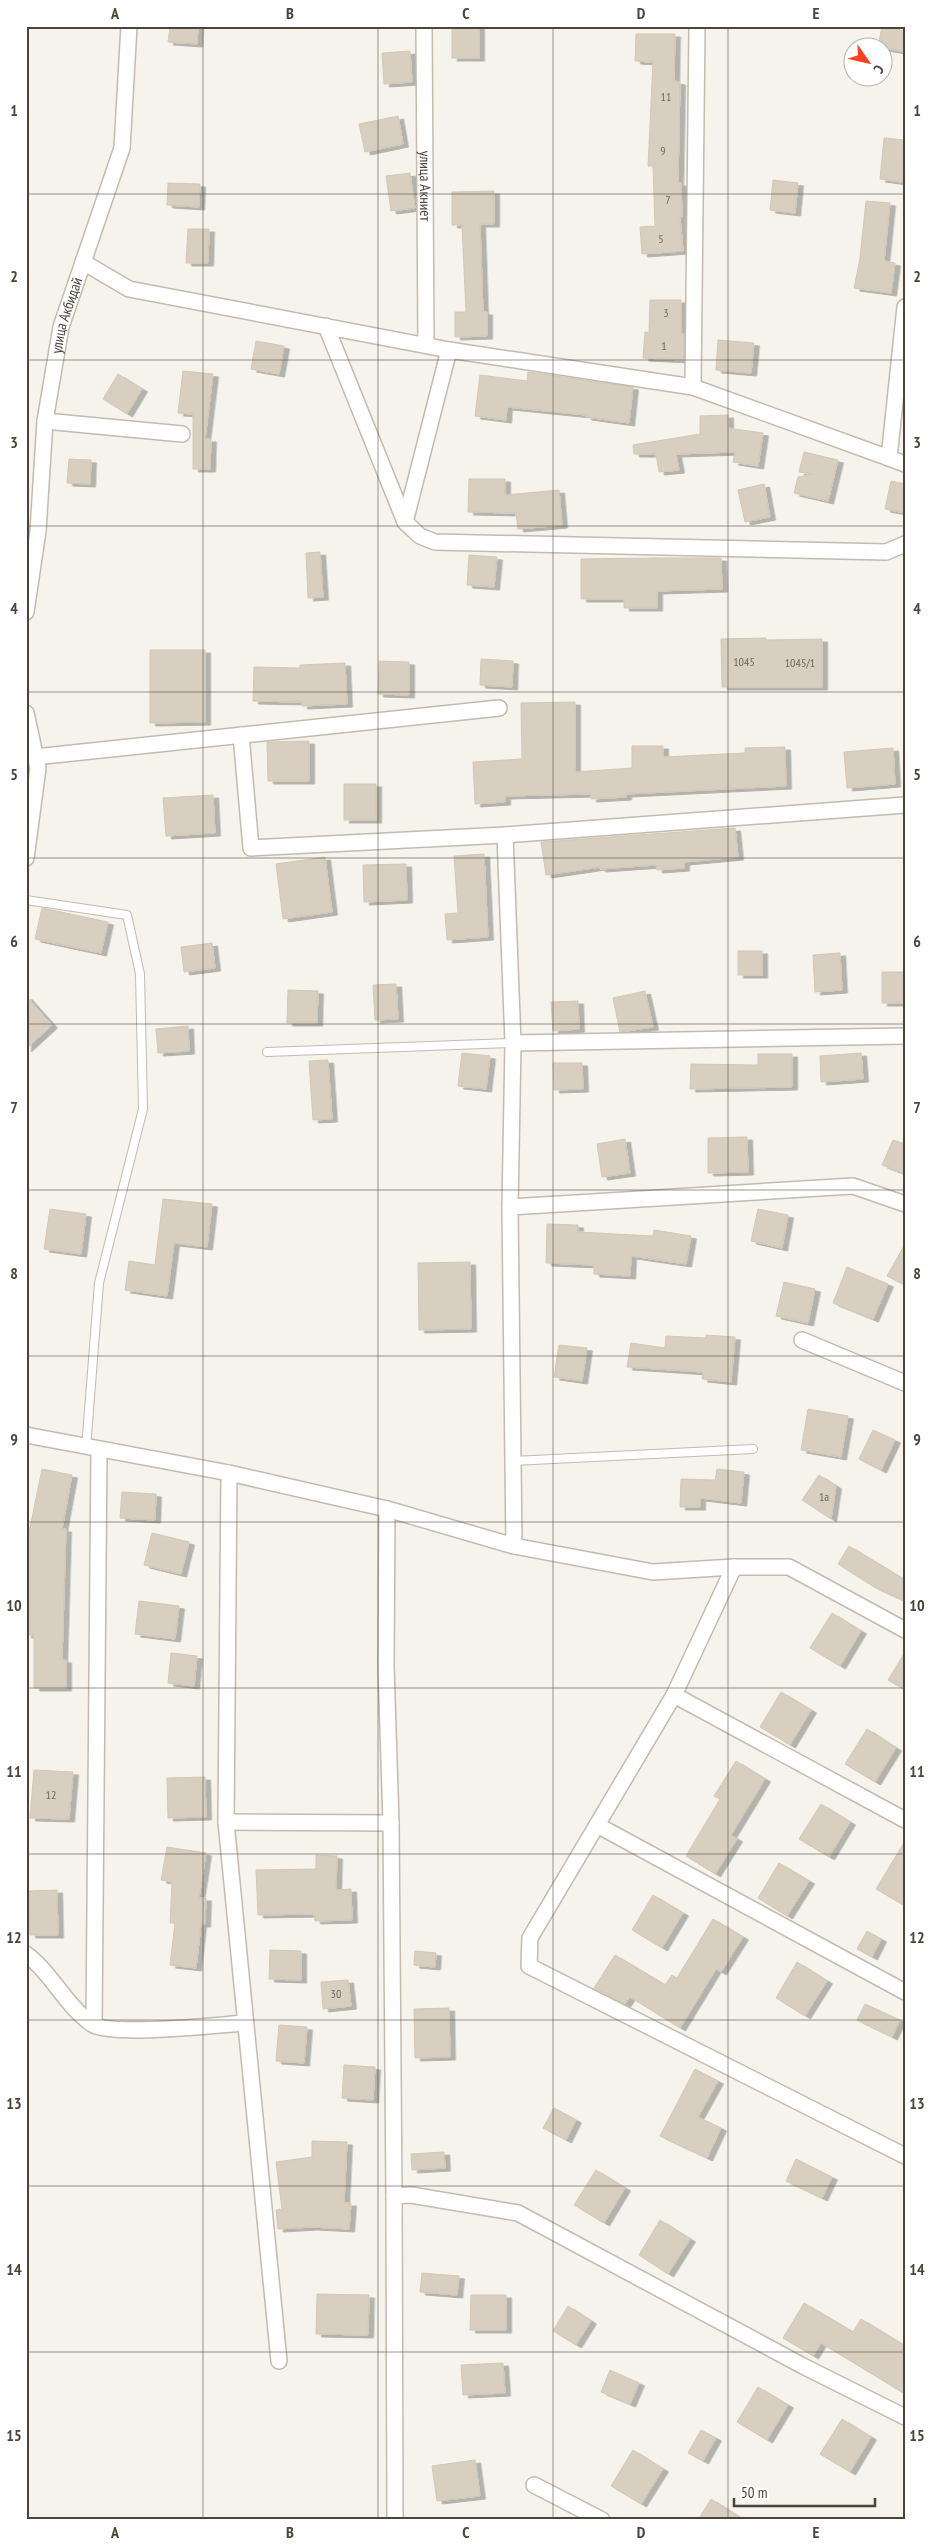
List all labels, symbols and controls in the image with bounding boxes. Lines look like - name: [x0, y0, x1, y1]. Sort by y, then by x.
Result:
- text: A: [110, 3, 120, 23]
- text: B: [286, 3, 294, 23]
- text: C: [462, 3, 470, 23]
- text: D: [637, 3, 646, 23]
- text: E: [813, 3, 820, 23]
- north arrow: [844, 38, 894, 88]
- text: С: [869, 62, 888, 77]
- house number: 11: [661, 89, 671, 104]
- text: 1: [10, 100, 18, 120]
- text: 1: [913, 100, 921, 120]
- house number: 9: [660, 143, 666, 158]
- street label: улица Акниет: [416, 151, 435, 222]
- house number: 7: [665, 192, 671, 207]
- house number: 5: [658, 231, 664, 246]
- text: 2: [10, 266, 18, 286]
- text: 2: [913, 266, 921, 286]
- street label: улица Акбидай: [47, 275, 86, 355]
- house number: 3: [663, 305, 669, 320]
- house number: 1: [661, 338, 667, 353]
- text: 3: [10, 432, 18, 452]
- text: 3: [913, 432, 921, 452]
- text: 4: [10, 598, 18, 618]
- text: 4: [913, 598, 921, 618]
- house number: 1045: [733, 654, 755, 669]
- house number: 1045/1: [785, 655, 815, 670]
- text: 5: [10, 764, 18, 784]
- text: 5: [913, 764, 921, 784]
- text: 6: [10, 931, 18, 951]
- text: 6: [913, 931, 921, 951]
- text: 7: [10, 1097, 18, 1117]
- text: 7: [913, 1097, 921, 1117]
- text: 8: [10, 1263, 18, 1283]
- text: 8: [913, 1263, 921, 1283]
- text: 9: [10, 1429, 18, 1449]
- text: 9: [913, 1429, 921, 1449]
- house number: 1а: [819, 1489, 829, 1504]
- text: 10: [6, 1595, 22, 1615]
- text: 10: [909, 1595, 925, 1615]
- text: 11: [6, 1761, 22, 1781]
- text: 11: [909, 1761, 925, 1781]
- house number: 12: [46, 1787, 56, 1802]
- text: 12: [6, 1927, 22, 1947]
- text: 12: [909, 1927, 925, 1947]
- house number: 30: [331, 1986, 341, 2001]
- text: 13: [6, 2093, 22, 2113]
- text: 13: [909, 2093, 925, 2113]
- text: 14: [6, 2259, 22, 2279]
- text: 14: [909, 2259, 925, 2279]
- text: 15: [6, 2425, 22, 2445]
- text: 15: [909, 2425, 925, 2445]
- scale bar: [734, 2476, 875, 2508]
- text: 50 m: [741, 2483, 767, 2502]
- text: A: [110, 2522, 120, 2542]
- text: B: [286, 2522, 294, 2542]
- text: C: [462, 2522, 470, 2542]
- text: D: [637, 2522, 646, 2542]
- text: E: [813, 2522, 820, 2542]

